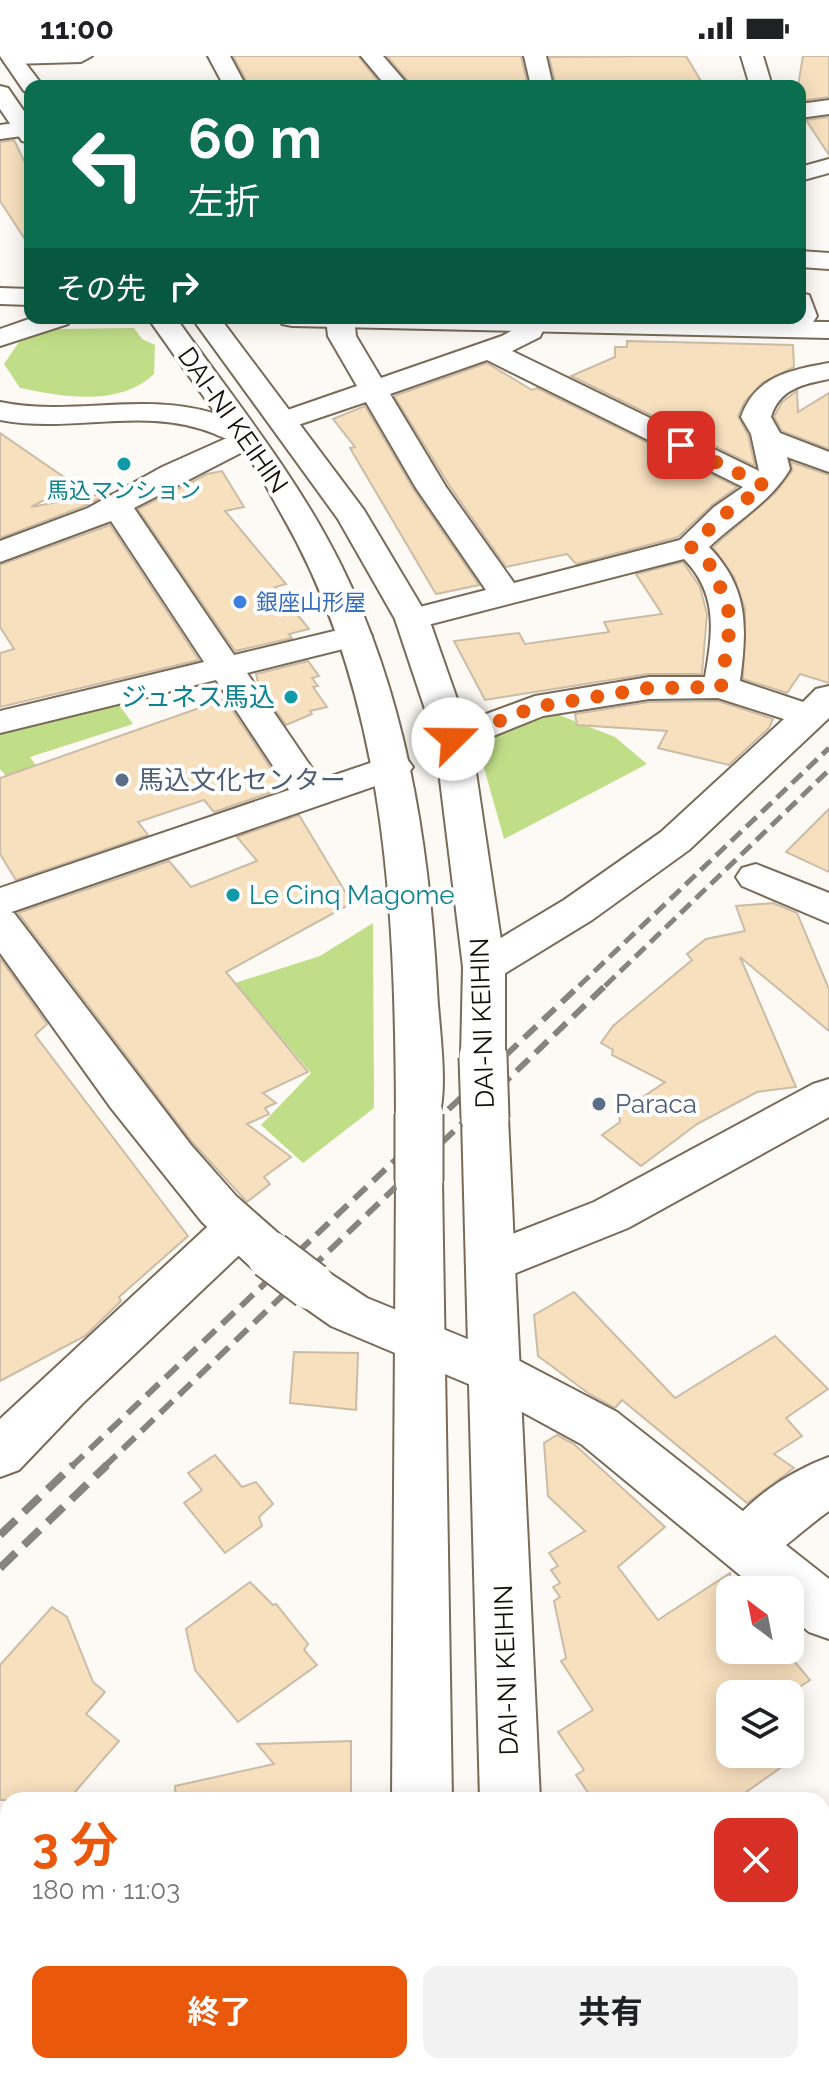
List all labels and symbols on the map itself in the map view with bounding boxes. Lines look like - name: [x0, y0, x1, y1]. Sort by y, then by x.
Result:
- street label: DAI-NI KEIHIN: [172, 341, 294, 499]
- pin: [647, 411, 715, 479]
- marker: 馬込マンション: [115, 455, 133, 473]
- place label: 馬込マンション: [47, 477, 201, 503]
- place label: 銀座山形屋: [256, 589, 366, 615]
- marker: 銀座山形屋: [231, 593, 249, 611]
- place label: ジュネス馬込: [121, 682, 275, 712]
- marker: ジュネス馬込: [282, 688, 300, 706]
- position arrow: [411, 697, 495, 781]
- place label: 馬込文化センター: [138, 765, 346, 795]
- marker: 馬込文化センター: [113, 771, 131, 789]
- place label: Le Cinq Magome: [249, 880, 455, 910]
- marker: Le Cinq Magome: [224, 886, 242, 904]
- street label: DAI-NI KEIHIN: [464, 937, 500, 1109]
- place label: Paraca: [615, 1089, 697, 1119]
- marker: Paraca: [590, 1095, 608, 1113]
- north arrow: [716, 1576, 804, 1664]
- street label: DAI-NI KEIHIN: [488, 1584, 524, 1756]

